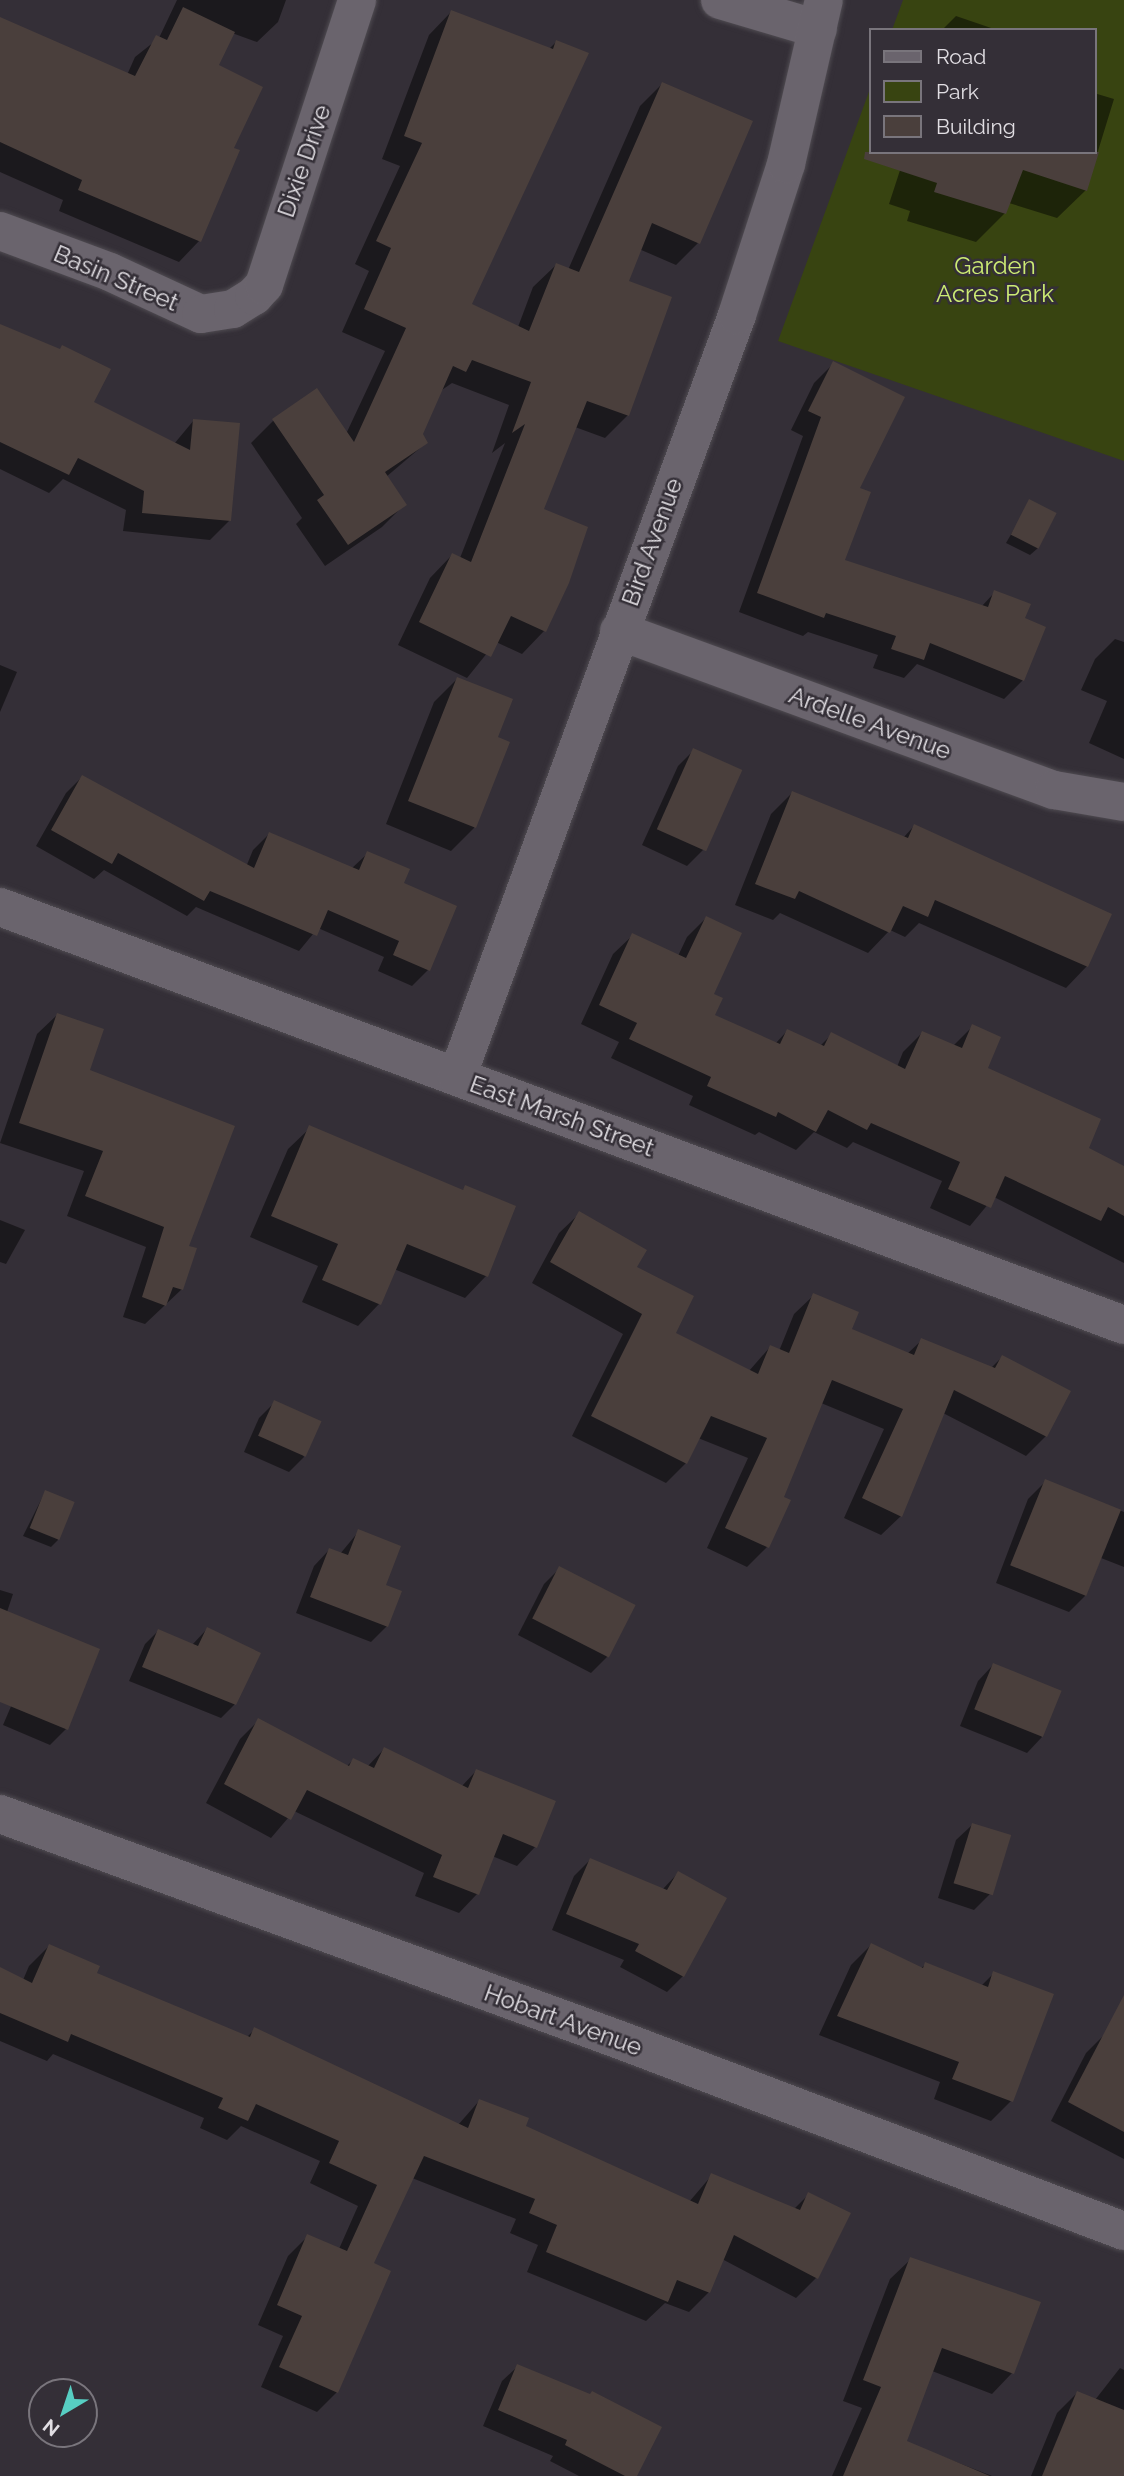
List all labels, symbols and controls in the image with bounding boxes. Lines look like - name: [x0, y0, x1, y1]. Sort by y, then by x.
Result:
- legend: [869, 28, 1096, 154]
- text: Road: [936, 44, 986, 69]
- text: Park: [936, 79, 979, 104]
- street label: Dixie Drive: [271, 101, 337, 221]
- text: Building: [936, 114, 1016, 139]
- street label: Basin Street: [49, 239, 183, 317]
- park label: Garden Acres Park: [936, 252, 1054, 308]
- street label: Bird Avenue: [615, 474, 689, 610]
- street label: Ardelle Avenue: [785, 680, 955, 766]
- street label: East Marsh Street: [466, 1069, 658, 1163]
- street label: Hobart Avenue: [480, 1978, 646, 2062]
- north arrow: [28, 2378, 98, 2448]
- text: N: [38, 2415, 64, 2441]

